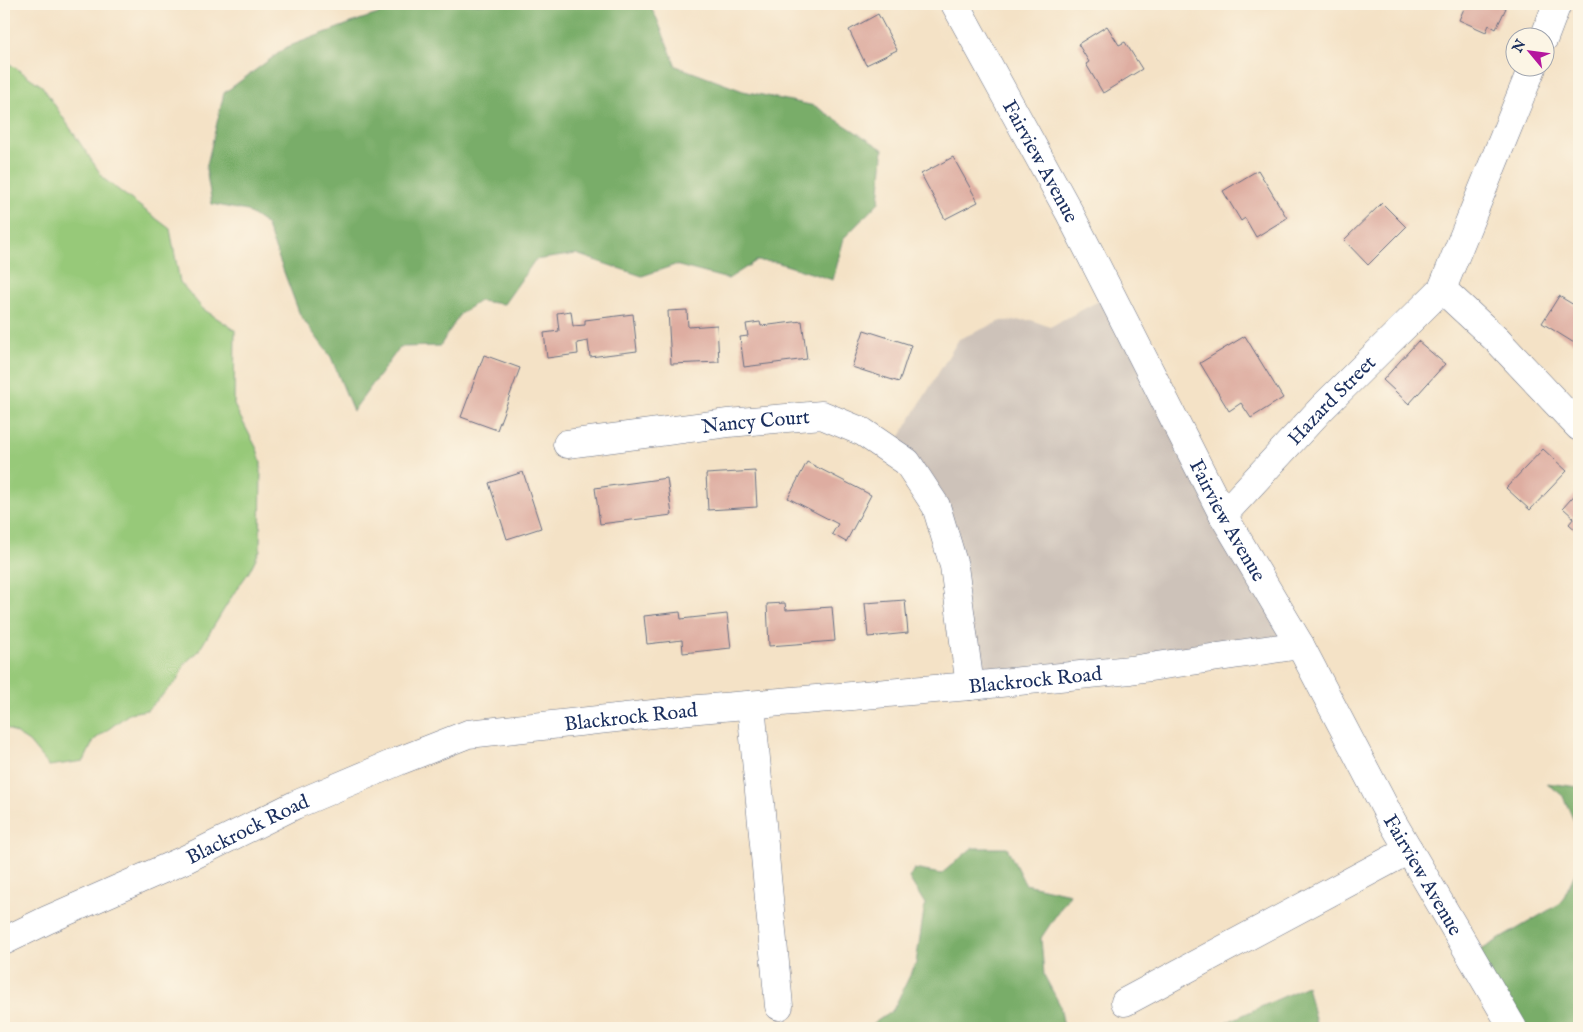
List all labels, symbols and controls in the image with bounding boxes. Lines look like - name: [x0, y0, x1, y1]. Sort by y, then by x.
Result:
- north arrow: [1506, 28, 1556, 78]
- text: N: [1508, 37, 1530, 57]
- street label: Fairview Avenue: [996, 96, 1083, 227]
- street label: Hazard Street: [1283, 351, 1382, 451]
- street label: Nancy Court: [700, 405, 811, 440]
- street label: Fairview Avenue: [1183, 456, 1271, 587]
- street label: Blackrock Road: [967, 662, 1103, 700]
- street label: Blackrock Road: [563, 698, 699, 737]
- street label: Blackrock Road: [182, 789, 313, 871]
- street label: Fairview Avenue: [1377, 811, 1467, 940]

